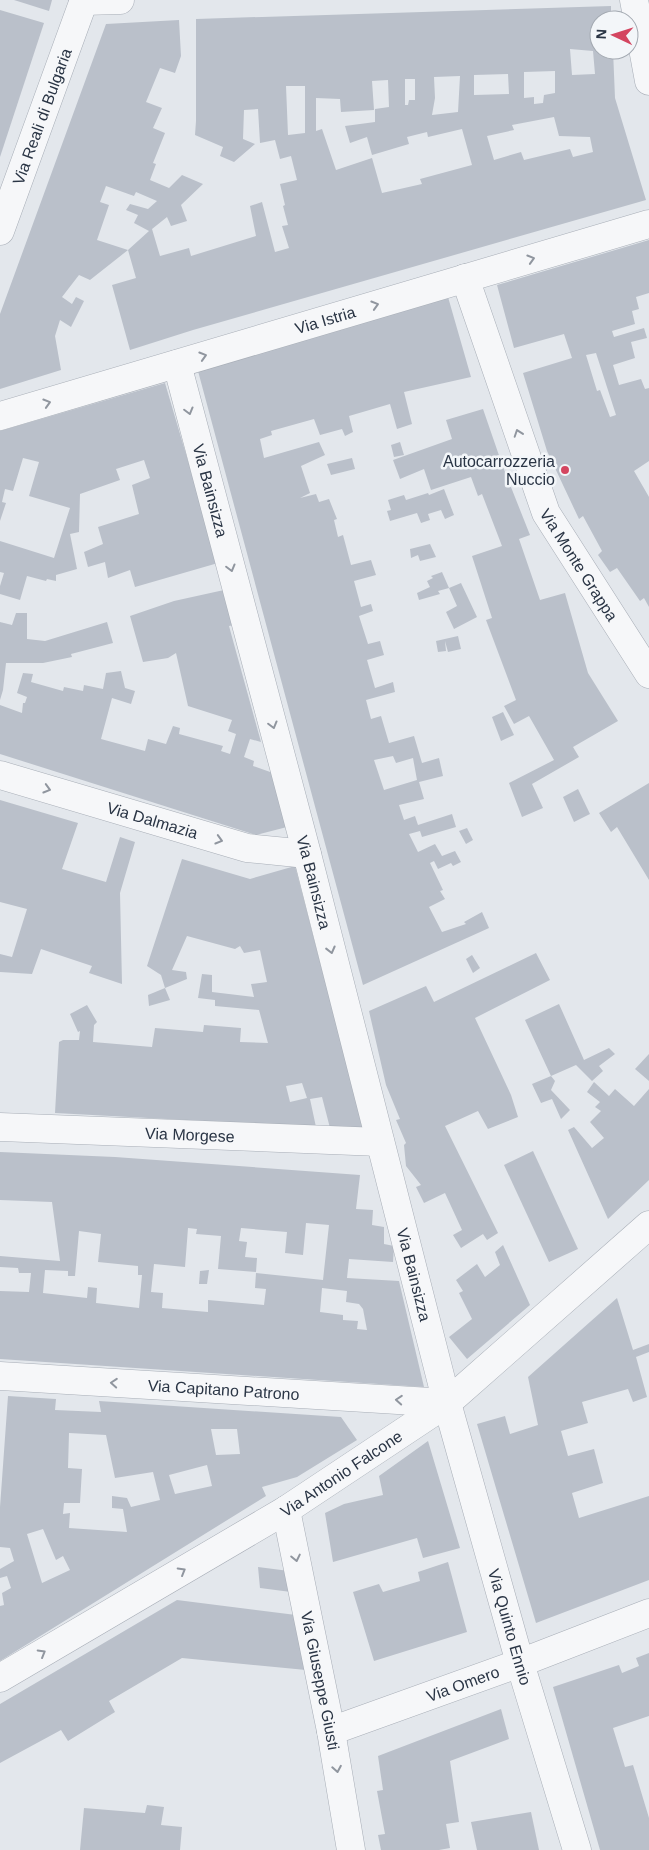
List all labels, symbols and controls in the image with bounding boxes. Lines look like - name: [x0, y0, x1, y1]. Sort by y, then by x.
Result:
- north arrow: [589, 10, 639, 60]
- text: N: [593, 28, 609, 40]
- street label: Via Reali di Bulgaria: [10, 46, 75, 187]
- one-way arrow: [526, 254, 534, 264]
- one-way arrow: [370, 301, 379, 311]
- street label: Via Istria: [293, 303, 357, 337]
- one-way arrow: [198, 352, 206, 362]
- one-way arrow: [42, 398, 50, 408]
- one-way arrow: [183, 407, 194, 416]
- one-way arrow: [514, 429, 524, 438]
- street label: Via Bainsizza: [190, 442, 231, 539]
- place label: Autocarrozzeria Nuccio: [443, 453, 555, 488]
- marker: Autocarrozzeria Nuccio: [559, 464, 571, 476]
- street label: Via Monte Grappa: [537, 506, 621, 624]
- one-way arrow: [225, 564, 236, 573]
- one-way arrow: [267, 721, 278, 730]
- one-way arrow: [42, 783, 50, 793]
- street label: Via Dalmazia: [105, 799, 200, 842]
- one-way arrow: [215, 834, 223, 844]
- street label: Via Bainsizza: [293, 834, 334, 931]
- one-way arrow: [326, 946, 336, 954]
- street label: Via Morgese: [145, 1125, 235, 1145]
- street label: Via Bainsizza: [394, 1226, 434, 1323]
- one-way arrow: [110, 1377, 118, 1388]
- street label: Via Capitano Patrono: [147, 1377, 300, 1403]
- one-way arrow: [394, 1395, 402, 1406]
- street label: Via Antonio Falcone: [278, 1427, 405, 1520]
- one-way arrow: [290, 1554, 300, 1563]
- one-way arrow: [177, 1567, 186, 1577]
- street label: Via Quinto Ennio: [485, 1567, 534, 1687]
- street label: Via Giuseppe Giusti: [298, 1610, 342, 1751]
- one-way arrow: [37, 1649, 46, 1659]
- street label: Via Omero: [424, 1663, 502, 1705]
- one-way arrow: [332, 1765, 342, 1773]

